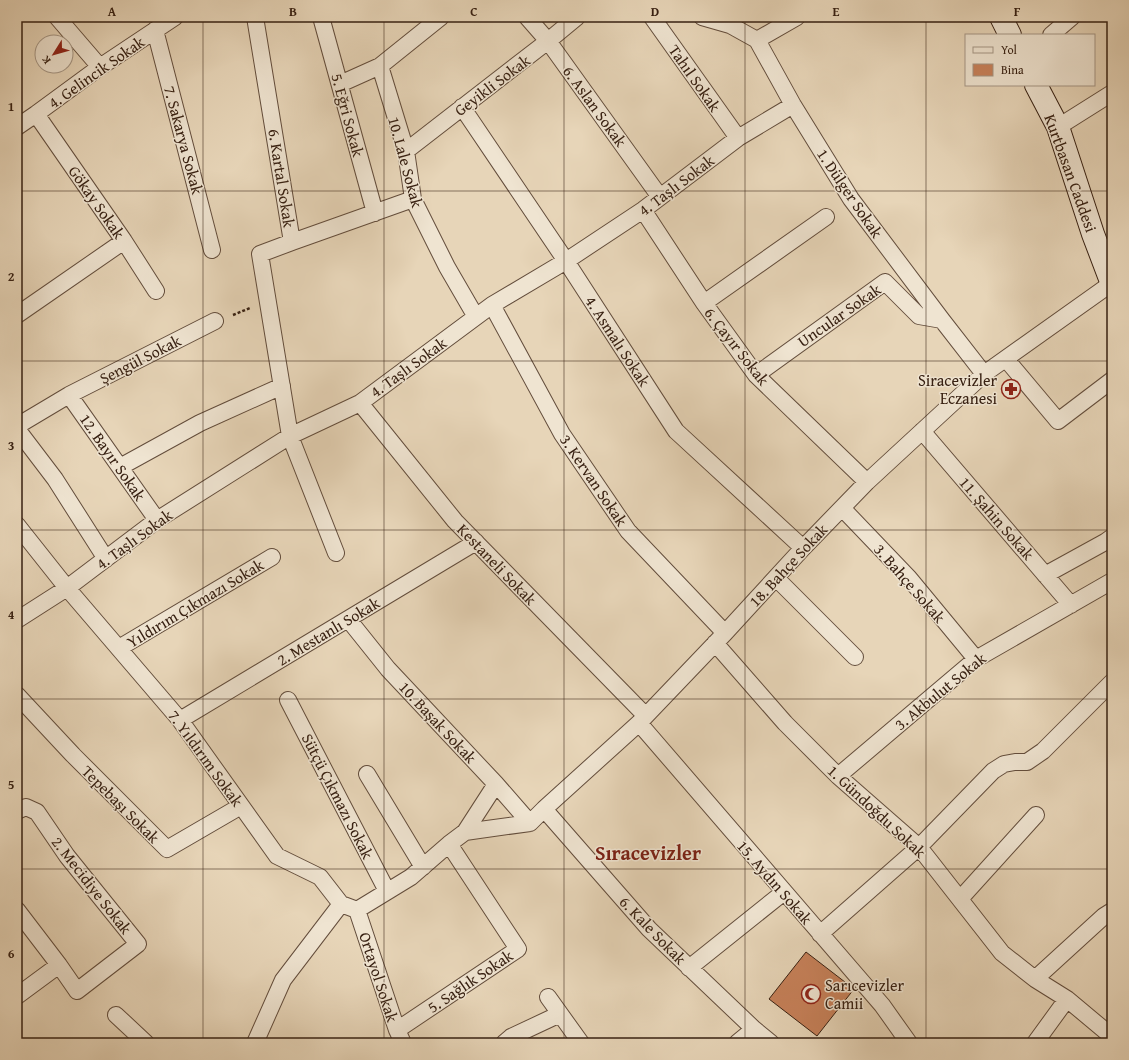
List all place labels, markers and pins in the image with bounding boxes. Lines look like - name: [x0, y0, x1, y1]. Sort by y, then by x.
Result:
- place label: Siracevizler Eczanesi: [918, 368, 998, 410]
- pharmacy icon: Siracevizler Eczanesi: [1000, 378, 1022, 400]
- place label: Sarıcevizler Camii: [825, 973, 905, 1015]
- mosque icon: Sarıcevizler Camii: [800, 983, 822, 1005]

